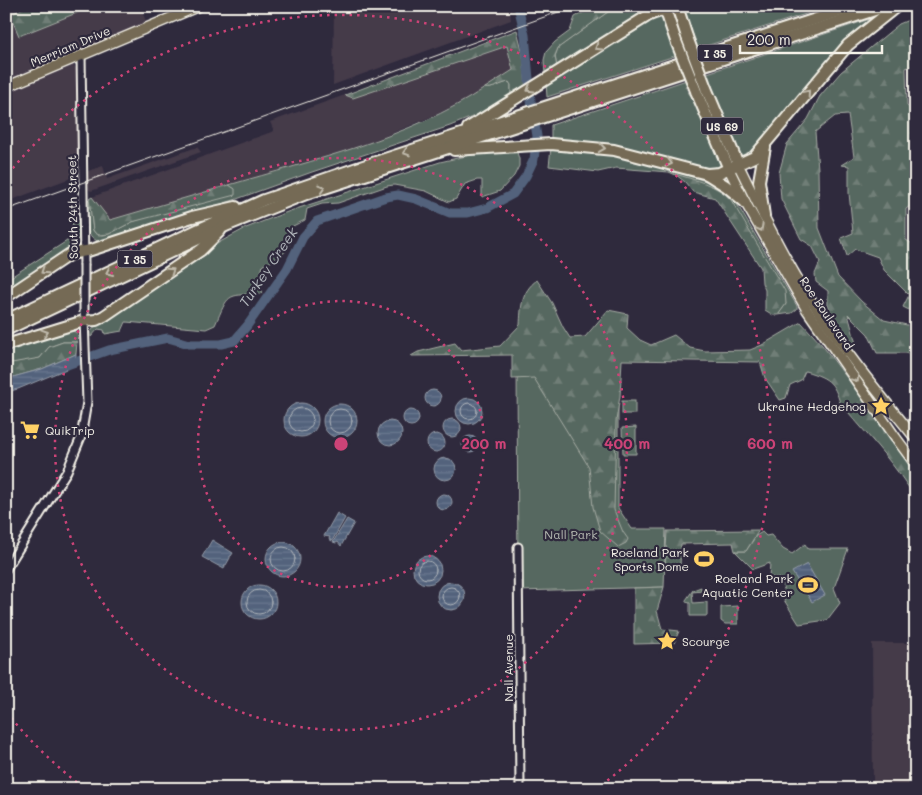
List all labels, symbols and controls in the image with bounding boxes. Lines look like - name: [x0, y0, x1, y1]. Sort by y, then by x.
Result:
- street label: Merriam Drive: [28, 22, 112, 70]
- scale bar: [740, 22, 882, 54]
- text: 200 m: [747, 29, 791, 49]
- one-way arrow: [594, 41, 604, 50]
- road number: I 35: [698, 44, 732, 62]
- one-way arrow: [527, 83, 536, 93]
- one-way arrow: [801, 89, 810, 98]
- road number: US 69: [701, 118, 743, 134]
- one-way arrow: [598, 142, 606, 153]
- one-way arrow: [402, 146, 410, 156]
- street label: South 24th Street: [63, 155, 81, 259]
- one-way arrow: [664, 158, 672, 168]
- one-way arrow: [317, 184, 326, 194]
- one-way arrow: [753, 222, 763, 231]
- water label: Turkey Creek: [234, 223, 302, 311]
- road number: I 35: [118, 250, 152, 268]
- one-way arrow: [40, 265, 50, 274]
- one-way arrow: [105, 265, 114, 275]
- one-way arrow: [165, 267, 174, 277]
- street label: Roe Boulevard: [797, 273, 858, 353]
- one-way arrow: [40, 329, 49, 339]
- one-way arrow: [850, 374, 859, 383]
- place icon: Ukraine Hedgehog: [870, 395, 892, 417]
- place label: Ukraine Hedgehog: [758, 398, 866, 414]
- supermarket icon: QuikTrip: [19, 419, 41, 441]
- place label: QuikTrip: [45, 422, 95, 438]
- text: 200 m: [462, 433, 507, 453]
- text: 400 m: [604, 433, 650, 453]
- text: 600 m: [747, 433, 793, 453]
- centre of rings: [332, 435, 350, 453]
- park label: Nall Park: [544, 526, 598, 542]
- place label: Roeland Park Sports Dome: [611, 544, 689, 574]
- sports icon: Roeland Park Sports Dome: [693, 548, 715, 570]
- place label: Roeland Park Aquatic Center: [702, 570, 793, 600]
- sports icon: Roeland Park Aquatic Center: [797, 574, 819, 596]
- place icon: Scourge: [656, 630, 678, 652]
- place label: Scourge: [682, 633, 730, 649]
- street label: Nall Avenue: [500, 634, 516, 702]

